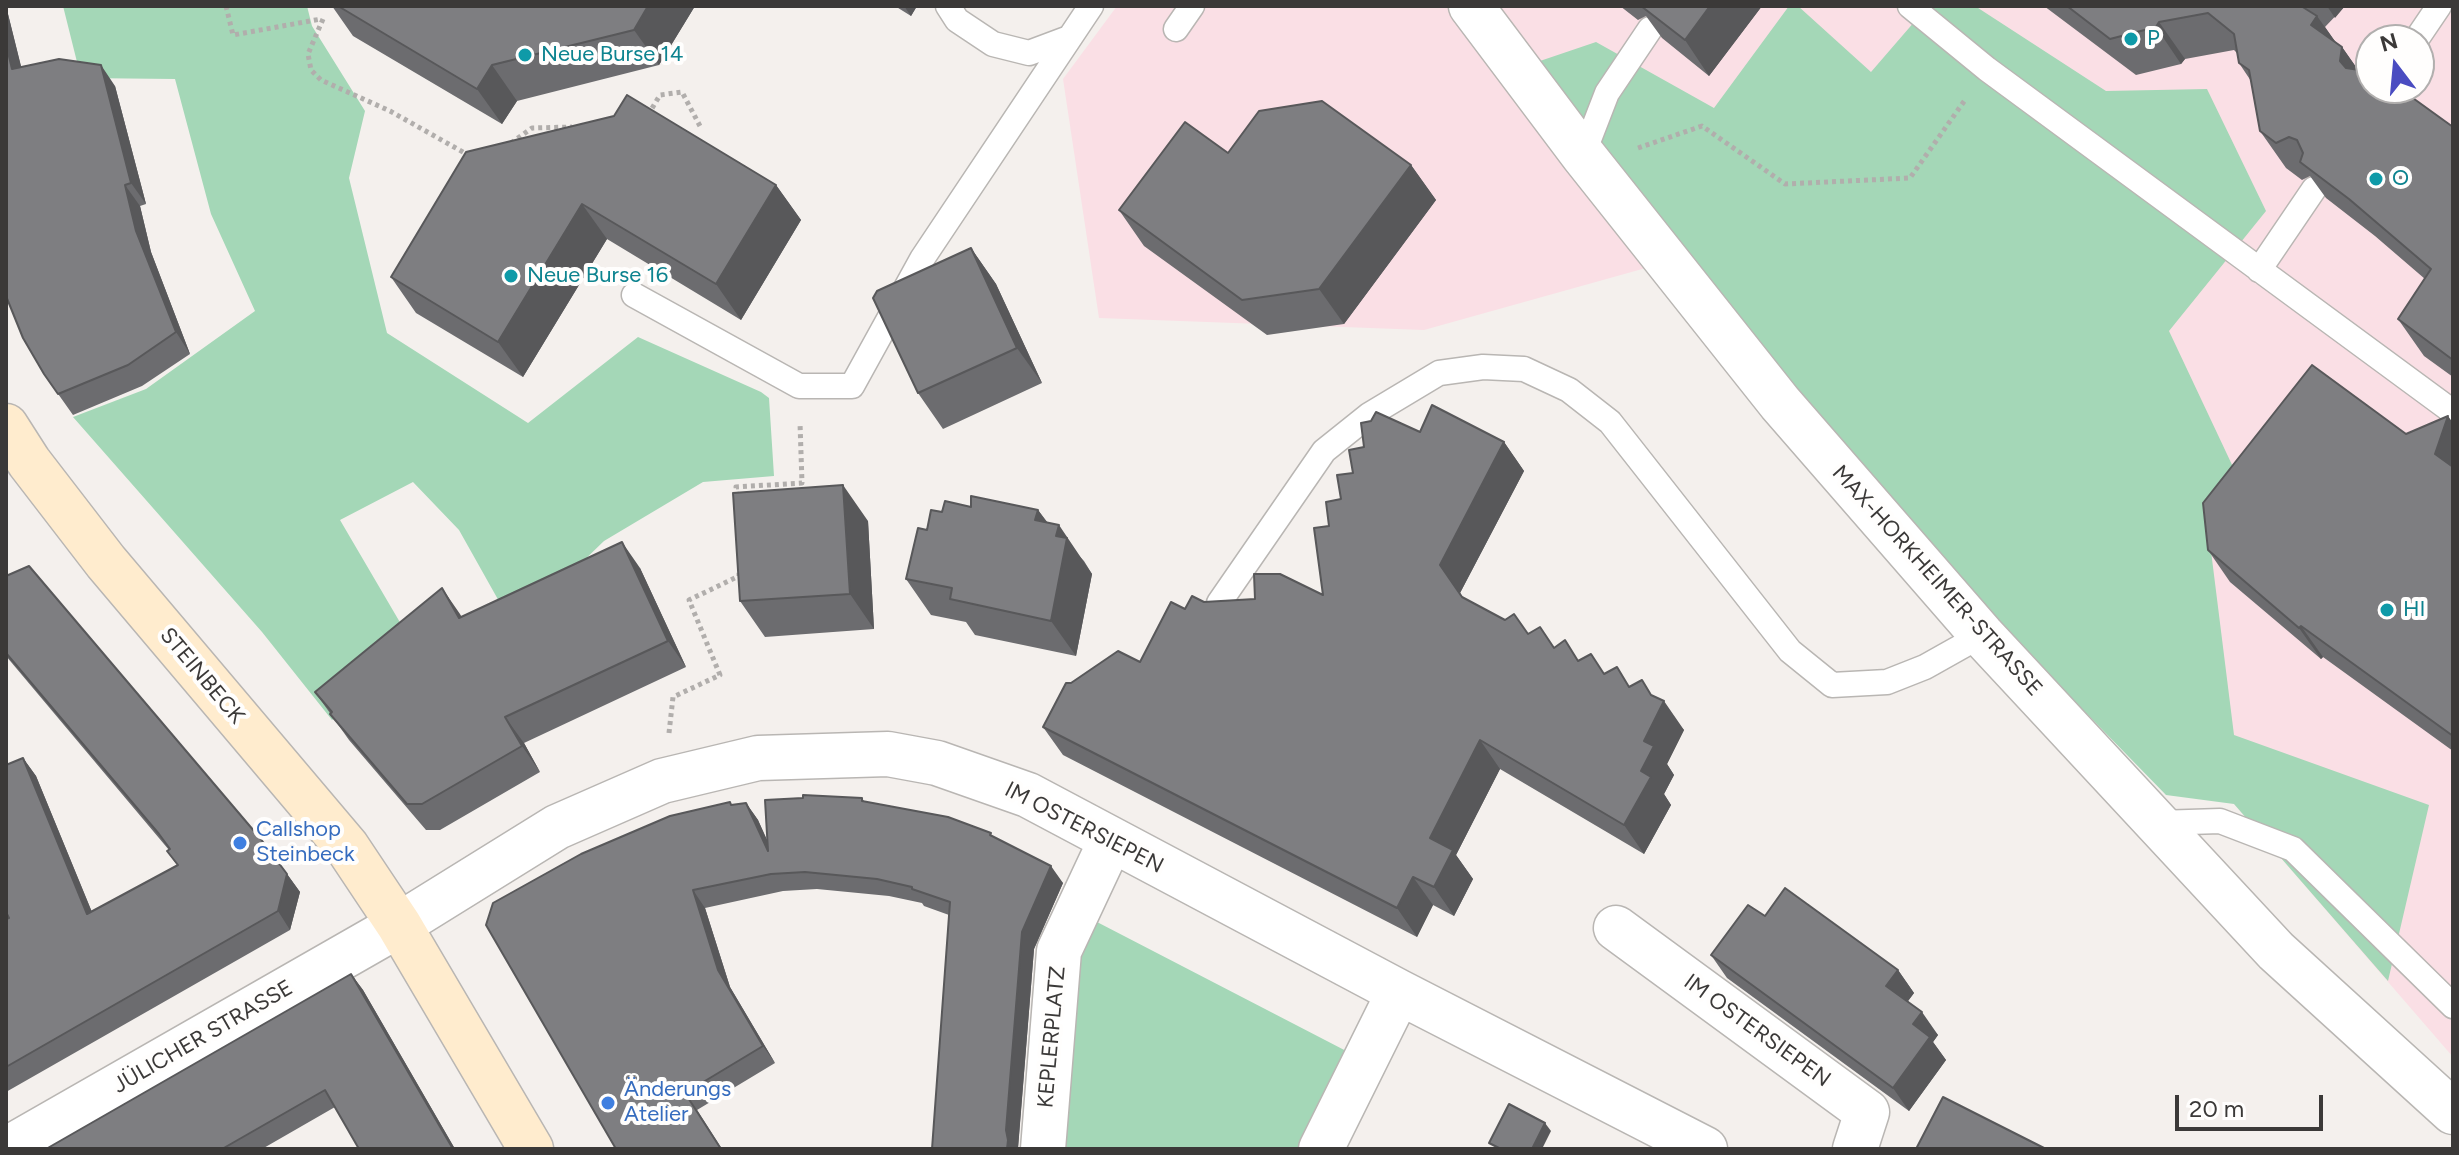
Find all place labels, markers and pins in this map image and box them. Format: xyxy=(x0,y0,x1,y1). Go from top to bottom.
place label: P xyxy=(2147,26,2160,52)
marker: P xyxy=(2122,30,2140,48)
place label: Neue Burse 14 xyxy=(541,42,683,68)
marker: Neue Burse 14 xyxy=(516,46,534,64)
place label: O xyxy=(2392,166,2409,192)
marker: O xyxy=(2367,170,2385,188)
place label: Neue Burse 16 xyxy=(527,263,668,289)
marker: Neue Burse 16 xyxy=(502,267,520,285)
place label: HI xyxy=(2403,597,2425,623)
marker: HI xyxy=(2378,601,2396,619)
place label: Callshop Steinbeck xyxy=(256,817,355,868)
marker: Callshop Steinbeck xyxy=(231,834,249,852)
place label: Änderungs Atelier xyxy=(624,1077,731,1128)
marker: Änderungs Atelier xyxy=(599,1094,617,1112)

